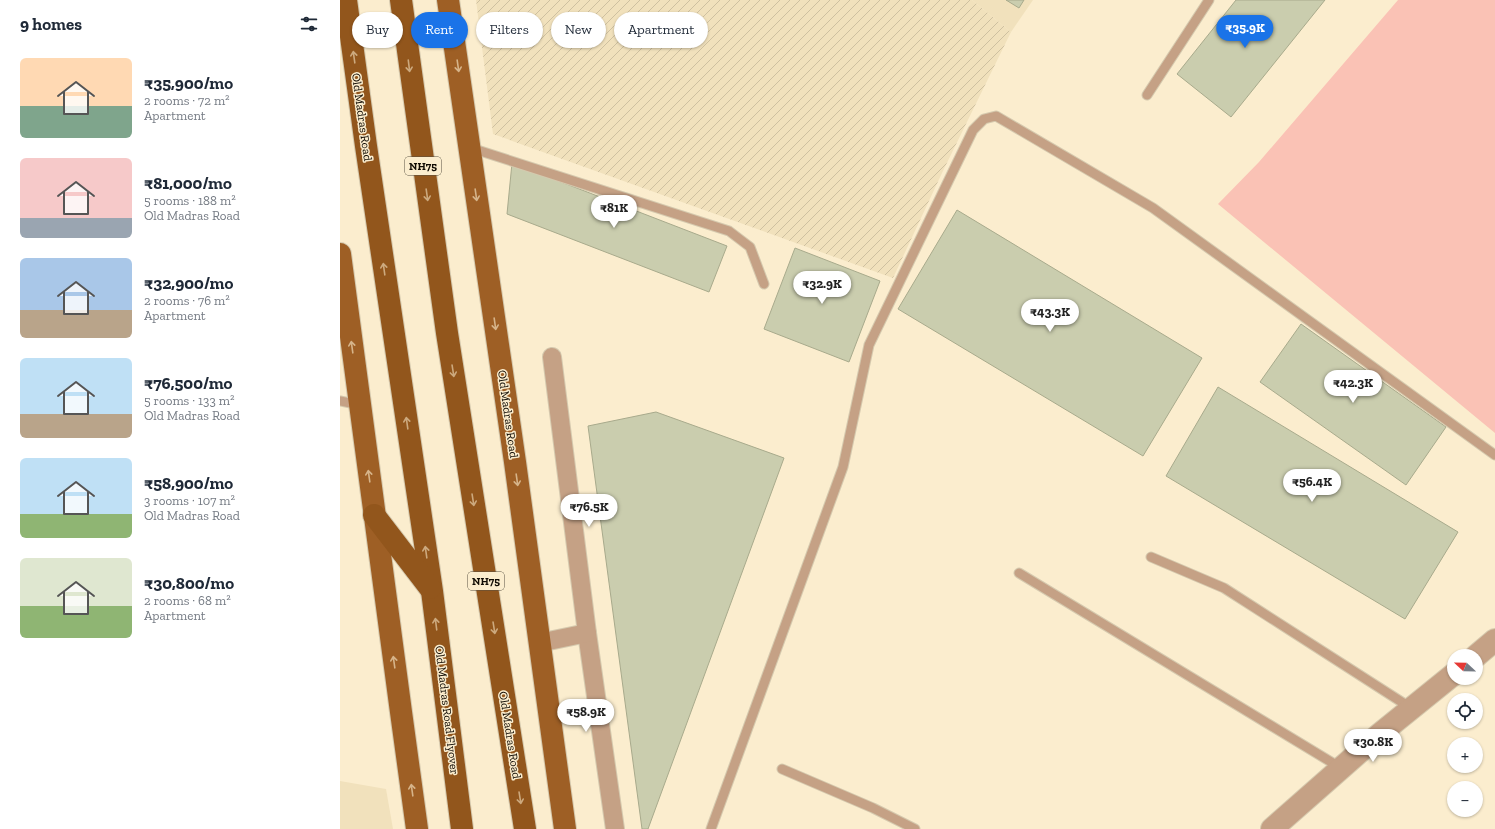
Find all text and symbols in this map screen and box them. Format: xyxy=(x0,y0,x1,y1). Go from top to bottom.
chip: Buy xyxy=(352,12,403,48)
chip: Rent xyxy=(411,12,468,48)
chip: Filters xyxy=(476,12,543,48)
chip: New xyxy=(551,12,606,48)
chip: Apartment xyxy=(614,12,708,48)
icon: filters xyxy=(298,13,320,35)
text: 9 homes xyxy=(20,14,82,34)
pin: ₹35.9K xyxy=(1212,15,1278,49)
text: ₹35.9K xyxy=(1225,20,1265,35)
one-way arrow xyxy=(350,51,358,64)
one-way arrow xyxy=(405,59,413,72)
one-way arrow xyxy=(454,59,462,72)
street label: Old Madras Road xyxy=(349,72,375,162)
text: ₹35,900/mo xyxy=(144,73,233,93)
icon: home xyxy=(52,74,100,122)
text: 2 rooms · 72 m² xyxy=(144,93,230,108)
text: Apartment xyxy=(144,108,206,123)
road number: NH75 xyxy=(405,157,441,175)
text: ₹81,000/mo xyxy=(144,173,232,193)
icon: home xyxy=(52,174,100,222)
one-way arrow xyxy=(423,188,431,201)
one-way arrow xyxy=(472,188,480,201)
text: 5 rooms · 188 m² xyxy=(144,193,236,208)
pin: ₹81K xyxy=(590,195,638,229)
text: ₹81K xyxy=(600,200,628,215)
text: Old Madras Road xyxy=(144,208,240,223)
one-way arrow xyxy=(380,262,388,275)
pin: ₹32.9K xyxy=(789,271,855,305)
text: ₹32,900/mo xyxy=(144,273,233,293)
icon: home xyxy=(52,274,100,322)
text: ₹32.9K xyxy=(802,276,842,291)
text: 2 rooms · 76 m² xyxy=(144,293,230,308)
pin: ₹43.3K xyxy=(1017,299,1083,333)
text: ₹43.3K xyxy=(1030,304,1070,319)
text: Apartment xyxy=(144,308,206,323)
one-way arrow xyxy=(491,317,499,330)
one-way arrow xyxy=(348,341,356,354)
one-way arrow xyxy=(449,364,457,377)
street label: Old Madras Road xyxy=(495,369,521,459)
pin: ₹42.3K xyxy=(1320,370,1386,404)
text: ₹76,500/mo xyxy=(144,373,232,393)
icon: home xyxy=(52,374,100,422)
text: ₹42.3K xyxy=(1333,375,1373,390)
text: 5 rooms · 133 m² xyxy=(144,393,234,408)
text: Old Madras Road xyxy=(144,408,240,423)
one-way arrow xyxy=(403,417,411,430)
pin: ₹56.4K xyxy=(1279,469,1345,503)
one-way arrow xyxy=(365,470,373,483)
text: ₹58,900/mo xyxy=(144,473,233,493)
one-way arrow xyxy=(513,473,521,486)
icon: home xyxy=(52,474,100,522)
text: ₹56.4K xyxy=(1292,474,1332,489)
text: 3 rooms · 107 m² xyxy=(144,493,235,508)
one-way arrow xyxy=(469,493,477,506)
pin: ₹76.5K xyxy=(556,494,622,528)
text: ₹76.5K xyxy=(570,499,608,514)
text: Old Madras Road xyxy=(144,508,240,523)
one-way arrow xyxy=(422,546,430,559)
road number: NH75 xyxy=(468,572,504,590)
text: ₹30,800/mo xyxy=(144,573,234,593)
icon: home xyxy=(52,574,100,622)
text: 2 rooms · 68 m² xyxy=(144,593,231,608)
text: Apartment xyxy=(144,608,206,623)
one-way arrow xyxy=(432,618,440,631)
one-way arrow xyxy=(490,621,498,634)
street label: Old Madras Road Flyover xyxy=(432,645,462,775)
north arrow xyxy=(1447,649,1483,685)
map controls xyxy=(1447,649,1483,817)
one-way arrow xyxy=(390,656,398,669)
street label: Old Madras Road xyxy=(496,690,524,780)
button: locate xyxy=(1447,693,1483,729)
pin: ₹58.9K xyxy=(553,699,619,733)
text: ₹58.9K xyxy=(566,704,606,719)
pin: ₹30.8K xyxy=(1340,729,1406,763)
text: ₹30.8K xyxy=(1353,734,1393,749)
button: + xyxy=(1447,737,1483,773)
button: − xyxy=(1447,781,1483,817)
one-way arrow xyxy=(408,784,416,797)
one-way arrow xyxy=(517,791,525,804)

